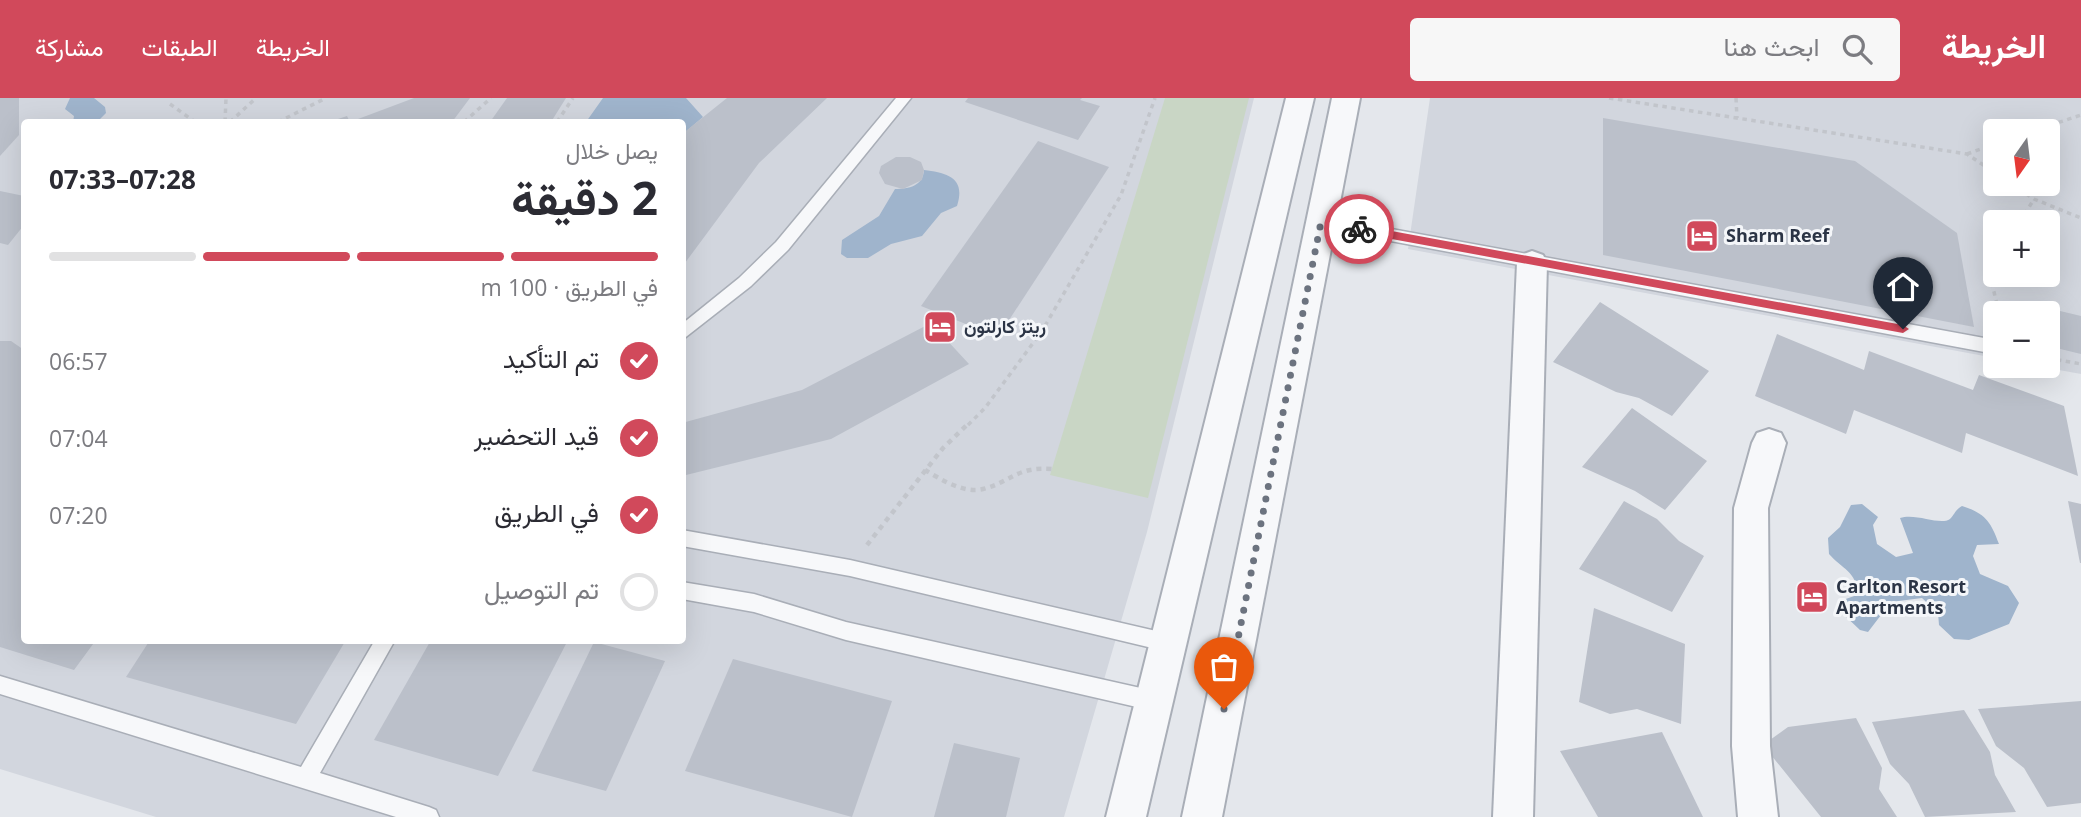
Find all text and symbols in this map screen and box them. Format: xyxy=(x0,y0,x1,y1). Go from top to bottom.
search box xyxy=(1410,18,1900,81)
text: الخريطة xyxy=(1942,23,2046,68)
text: ابحث هنا xyxy=(1724,28,1820,64)
text: مشاركة xyxy=(35,30,103,63)
text: الطبقات xyxy=(141,30,218,63)
text: الخريطة xyxy=(256,30,330,63)
icon: search xyxy=(1838,30,1876,68)
north arrow xyxy=(1983,119,2060,196)
map controls xyxy=(1983,119,2060,378)
text: يصل خلال xyxy=(566,134,658,166)
text: 07:28–07:33 xyxy=(49,161,196,197)
text: 2 دقيقة xyxy=(511,166,658,228)
courier xyxy=(1324,194,1394,264)
icon: bike xyxy=(1340,210,1378,248)
button: + xyxy=(1983,210,2060,287)
hotel icon: Sharm Reef xyxy=(1683,217,1721,255)
place label: Sharm Reef xyxy=(1726,223,1830,247)
pin xyxy=(1873,257,1933,329)
icon: home xyxy=(1884,268,1922,306)
text: في الطريق · 100 m xyxy=(481,271,658,303)
button: − xyxy=(1983,301,2060,378)
hotel icon: ريتز كارلتون xyxy=(921,308,959,346)
place label: ريتز كارلتون xyxy=(964,314,1046,338)
text: تم التأكيد xyxy=(503,340,599,376)
icon: check xyxy=(620,342,658,380)
text: 06:57 xyxy=(49,345,108,377)
text: قيد التحضير xyxy=(474,417,599,453)
icon: check xyxy=(620,419,658,457)
text: 07:04 xyxy=(49,422,108,454)
text: في الطريق xyxy=(494,494,599,530)
icon: check xyxy=(620,496,658,534)
text: 07:20 xyxy=(49,499,108,531)
text: تم التوصيل xyxy=(484,571,599,607)
place label: Carlton Resort Apartments xyxy=(1836,574,1966,619)
hotel icon: Carlton Resort Apartments xyxy=(1793,578,1831,616)
pin xyxy=(1194,637,1254,709)
icon: bag xyxy=(1205,648,1243,686)

